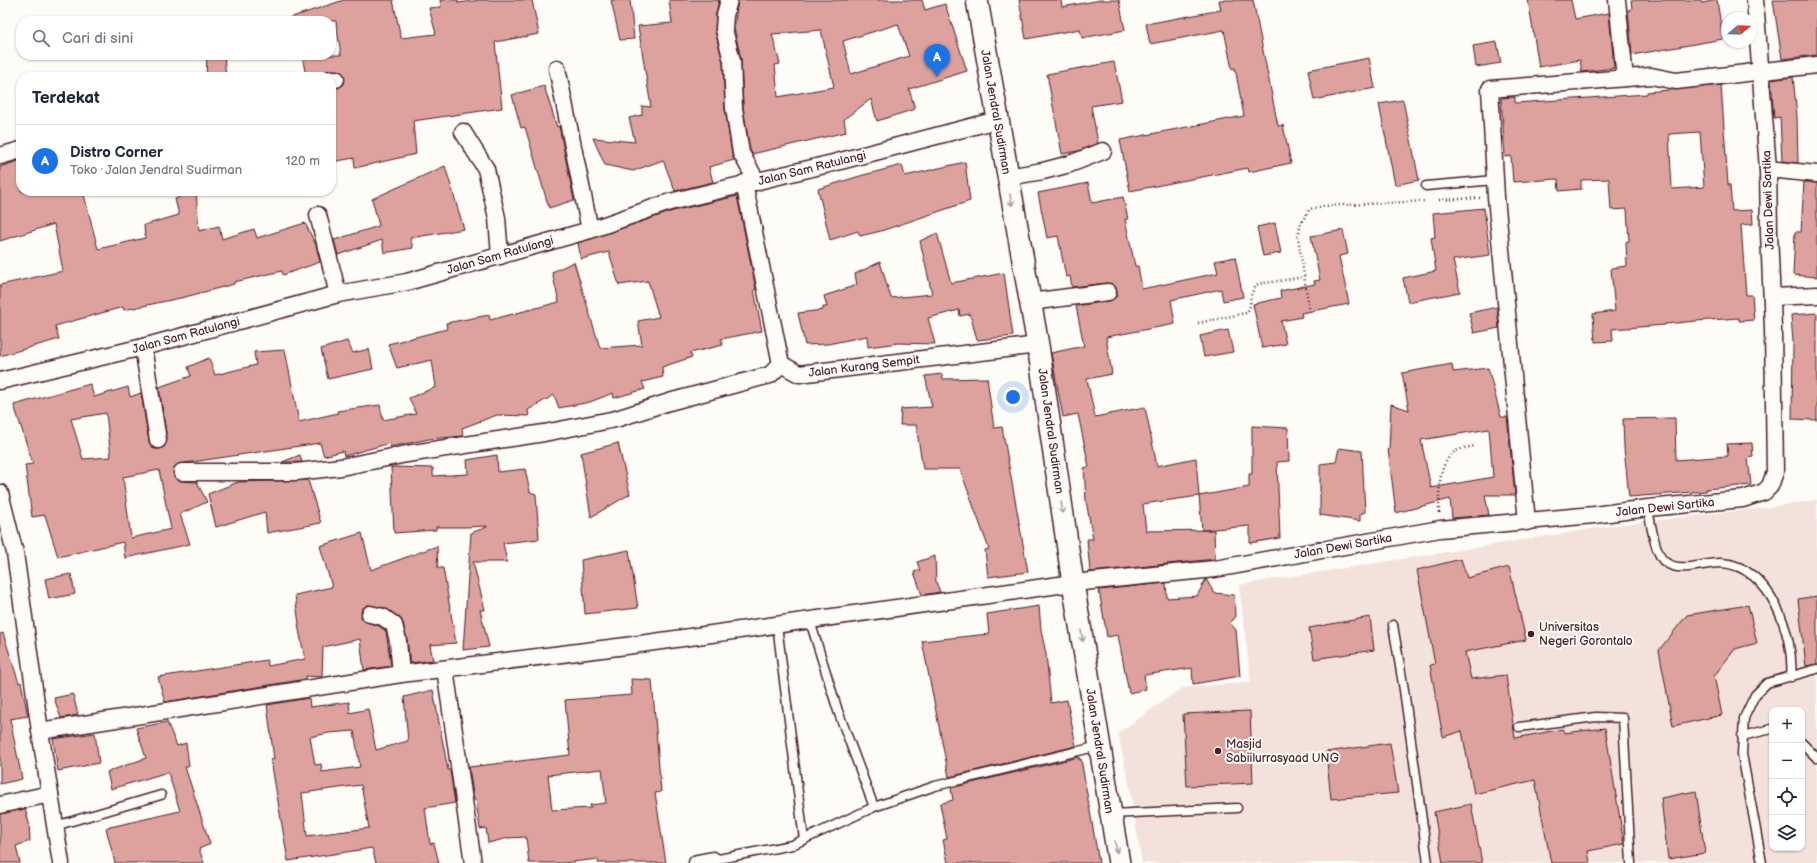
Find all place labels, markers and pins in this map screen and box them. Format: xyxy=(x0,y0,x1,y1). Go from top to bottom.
pin: A xyxy=(924,44,950,77)
place label: Universitas Negeri Gorontalo xyxy=(1539,620,1633,649)
marker: Universitas Negeri Gorontalo xyxy=(1526,629,1536,639)
place label: Masjid Sabiilurrasyaad UNG xyxy=(1226,737,1339,766)
marker: Masjid Sabiilurrasyaad UNG xyxy=(1213,746,1223,756)

